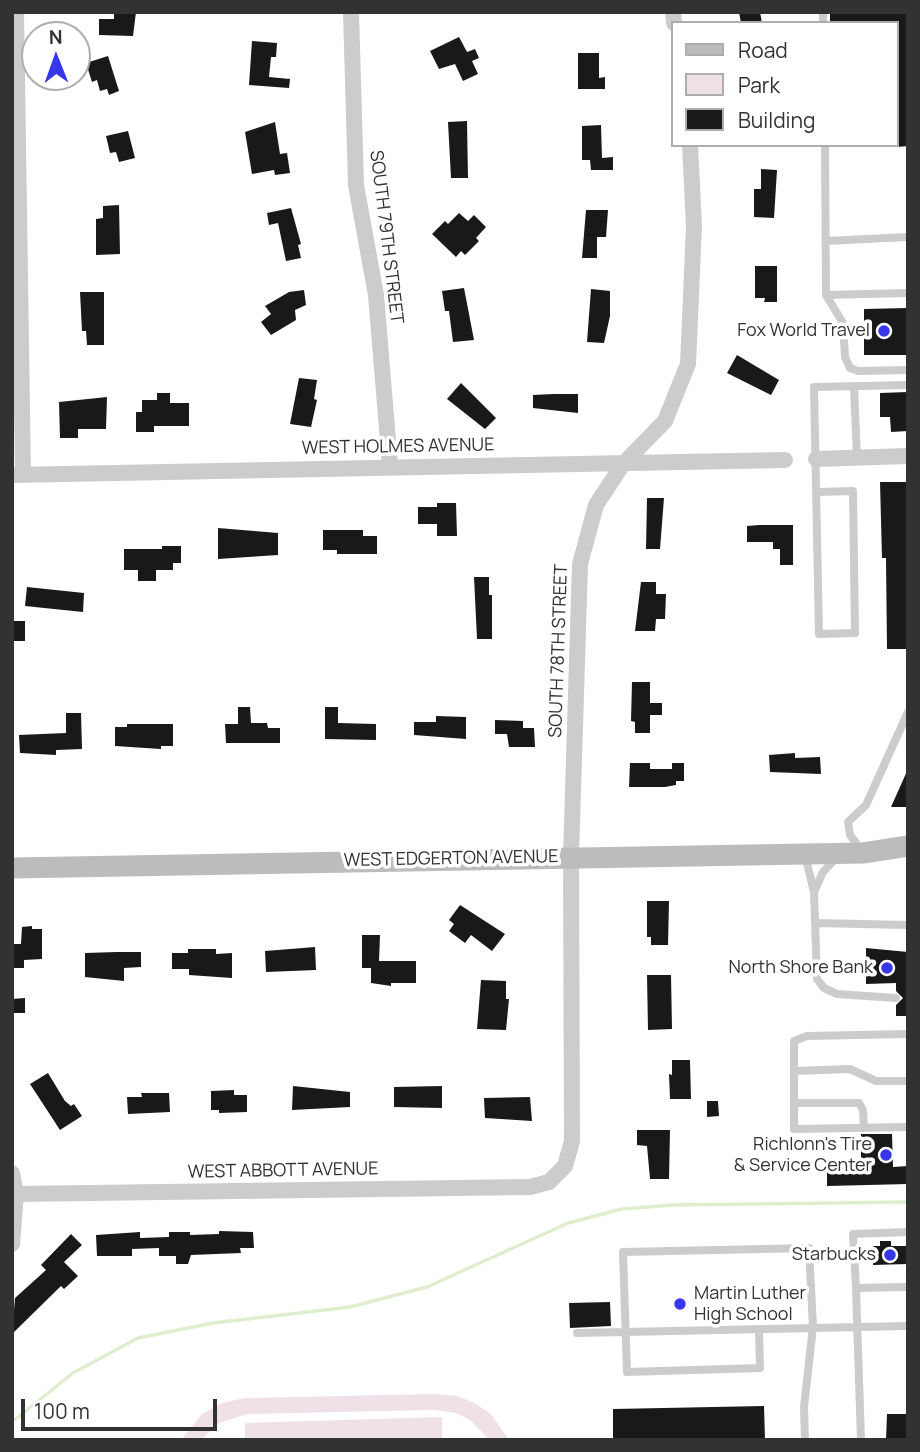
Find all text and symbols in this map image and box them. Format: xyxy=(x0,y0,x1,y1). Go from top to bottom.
north arrow xyxy=(21,21,91,91)
legend xyxy=(671,21,899,147)
text: N xyxy=(49,24,63,50)
text: Road xyxy=(738,36,788,64)
text: Park xyxy=(738,71,780,99)
text: Building xyxy=(738,106,815,134)
street label: SOUTH 79TH STREET xyxy=(365,149,407,325)
place label: Fox World Travel xyxy=(737,320,870,342)
marker: Fox World Travel xyxy=(876,323,892,339)
street label: WEST HOLMES AVENUE xyxy=(301,435,495,459)
street label: SOUTH 78TH STREET xyxy=(545,564,573,738)
street label: WEST EDGERTON AVENUE xyxy=(343,846,559,872)
place label: North Shore Bank xyxy=(729,957,873,979)
marker: North Shore Bank xyxy=(879,960,895,976)
place label: Richlonn's Tire & Service Center xyxy=(734,1134,872,1176)
marker: Richlonn's Tire & Service Center xyxy=(878,1147,894,1163)
street label: WEST ABBOTT AVENUE xyxy=(187,1159,379,1183)
place label: Starbucks xyxy=(792,1244,876,1266)
marker: Starbucks xyxy=(882,1247,898,1263)
place label: Martin Luther High School xyxy=(694,1283,806,1326)
marker: Martin Luther High School xyxy=(672,1296,688,1312)
scale bar xyxy=(24,1386,220,1430)
text: 100 m xyxy=(34,1397,90,1425)

